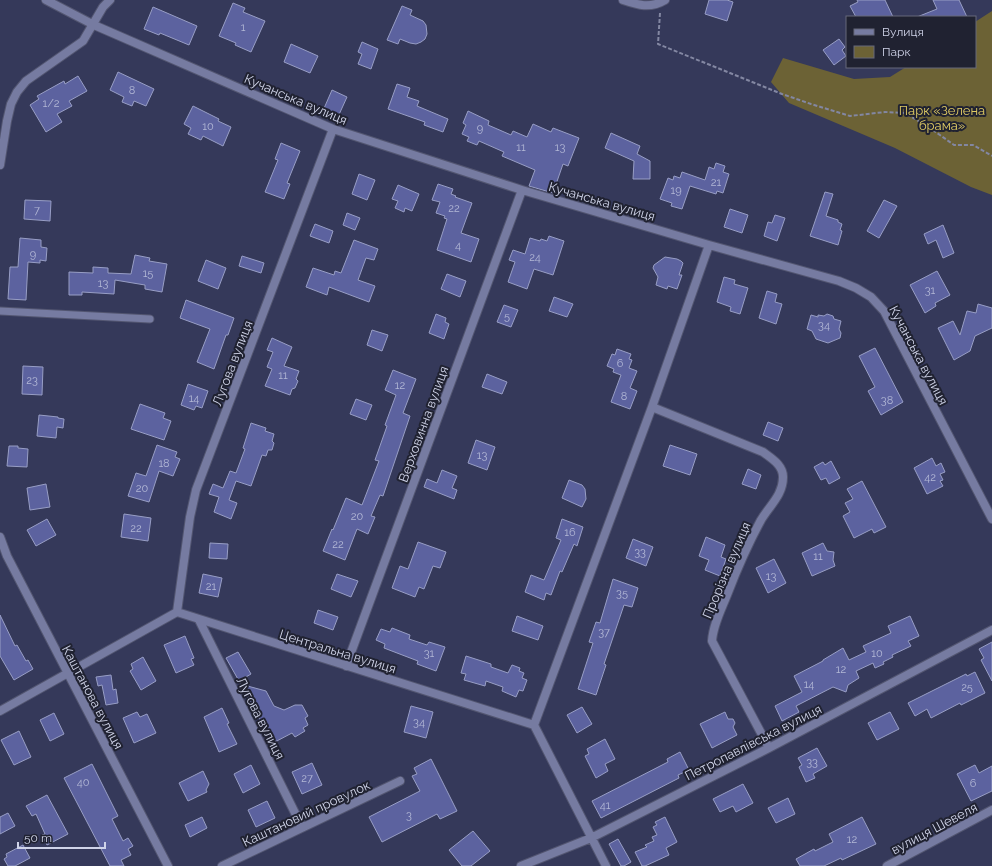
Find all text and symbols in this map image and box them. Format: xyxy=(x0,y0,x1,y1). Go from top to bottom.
legend xyxy=(846,16,976,68)
house number: 1 xyxy=(241,21,246,34)
text: Вулиця xyxy=(882,25,924,39)
text: Парк xyxy=(882,45,911,59)
street label: Кучанська вулиця xyxy=(242,71,349,128)
house number: 8 xyxy=(129,84,135,97)
house number: 1/2 xyxy=(43,97,60,110)
park label: Парк «Зелена брама» xyxy=(899,103,985,133)
house number: 10 xyxy=(202,120,214,133)
house number: 9 xyxy=(477,122,483,135)
house number: 11 xyxy=(516,141,526,154)
house number: 13 xyxy=(555,141,565,154)
house number: 21 xyxy=(711,176,722,189)
street label: Кучанська вулиця xyxy=(547,179,657,224)
house number: 19 xyxy=(670,184,682,197)
house number: 22 xyxy=(448,202,460,215)
house number: 7 xyxy=(34,204,40,217)
house number: 4 xyxy=(455,239,461,252)
house number: 9 xyxy=(30,248,36,261)
house number: 24 xyxy=(529,251,541,264)
house number: 15 xyxy=(143,267,153,280)
house number: 13 xyxy=(98,277,108,290)
house number: 31 xyxy=(925,284,936,297)
street label: Кучанська вулиця xyxy=(886,303,951,407)
house number: 5 xyxy=(504,310,510,323)
street label: Лугова вулиця xyxy=(209,318,256,408)
house number: 34 xyxy=(818,319,830,332)
house number: 6 xyxy=(617,357,624,370)
street label: Верховинна вулиця xyxy=(396,364,451,484)
house number: 11 xyxy=(278,369,288,382)
house number: 23 xyxy=(26,374,38,387)
house number: 12 xyxy=(395,379,405,392)
house number: 8 xyxy=(621,390,627,403)
house number: 14 xyxy=(189,392,199,405)
house number: 38 xyxy=(881,394,893,407)
house number: 13 xyxy=(477,449,487,462)
house number: 18 xyxy=(158,457,170,470)
house number: 42 xyxy=(924,471,936,484)
house number: 20 xyxy=(136,482,148,495)
house number: 20 xyxy=(351,510,363,523)
street label: Прорізна вулиця xyxy=(699,520,754,621)
house number: 22 xyxy=(130,522,142,535)
house number: 16 xyxy=(564,526,576,539)
house number: 22 xyxy=(332,538,344,551)
house number: 33 xyxy=(634,546,646,559)
house number: 11 xyxy=(813,550,823,563)
house number: 13 xyxy=(766,570,776,583)
house number: 21 xyxy=(206,580,217,593)
house number: 35 xyxy=(616,587,628,600)
house number: 37 xyxy=(598,626,610,639)
street label: Центральна вулиця xyxy=(278,627,398,676)
street label: Каштанова вулиця xyxy=(59,643,126,752)
house number: 31 xyxy=(424,647,435,660)
house number: 10 xyxy=(871,647,883,660)
house number: 12 xyxy=(836,663,846,676)
street label: Лугова вулиця xyxy=(233,675,288,762)
house number: 14 xyxy=(804,678,814,691)
house number: 25 xyxy=(961,681,973,694)
street label: Петропавлівська вулиця xyxy=(682,701,824,784)
house number: 34 xyxy=(413,716,425,729)
house number: 33 xyxy=(806,756,818,769)
house number: 27 xyxy=(301,772,313,785)
house number: 40 xyxy=(77,776,90,789)
street label: Каштановий провулок xyxy=(240,777,373,850)
house number: 6 xyxy=(970,777,977,790)
house number: 41 xyxy=(600,799,611,812)
street label: вулиця Шевеля xyxy=(889,799,980,857)
house number: 3 xyxy=(406,809,412,822)
scale bar xyxy=(18,824,105,850)
text: 50 m xyxy=(24,831,52,845)
house number: 12 xyxy=(847,833,857,846)

